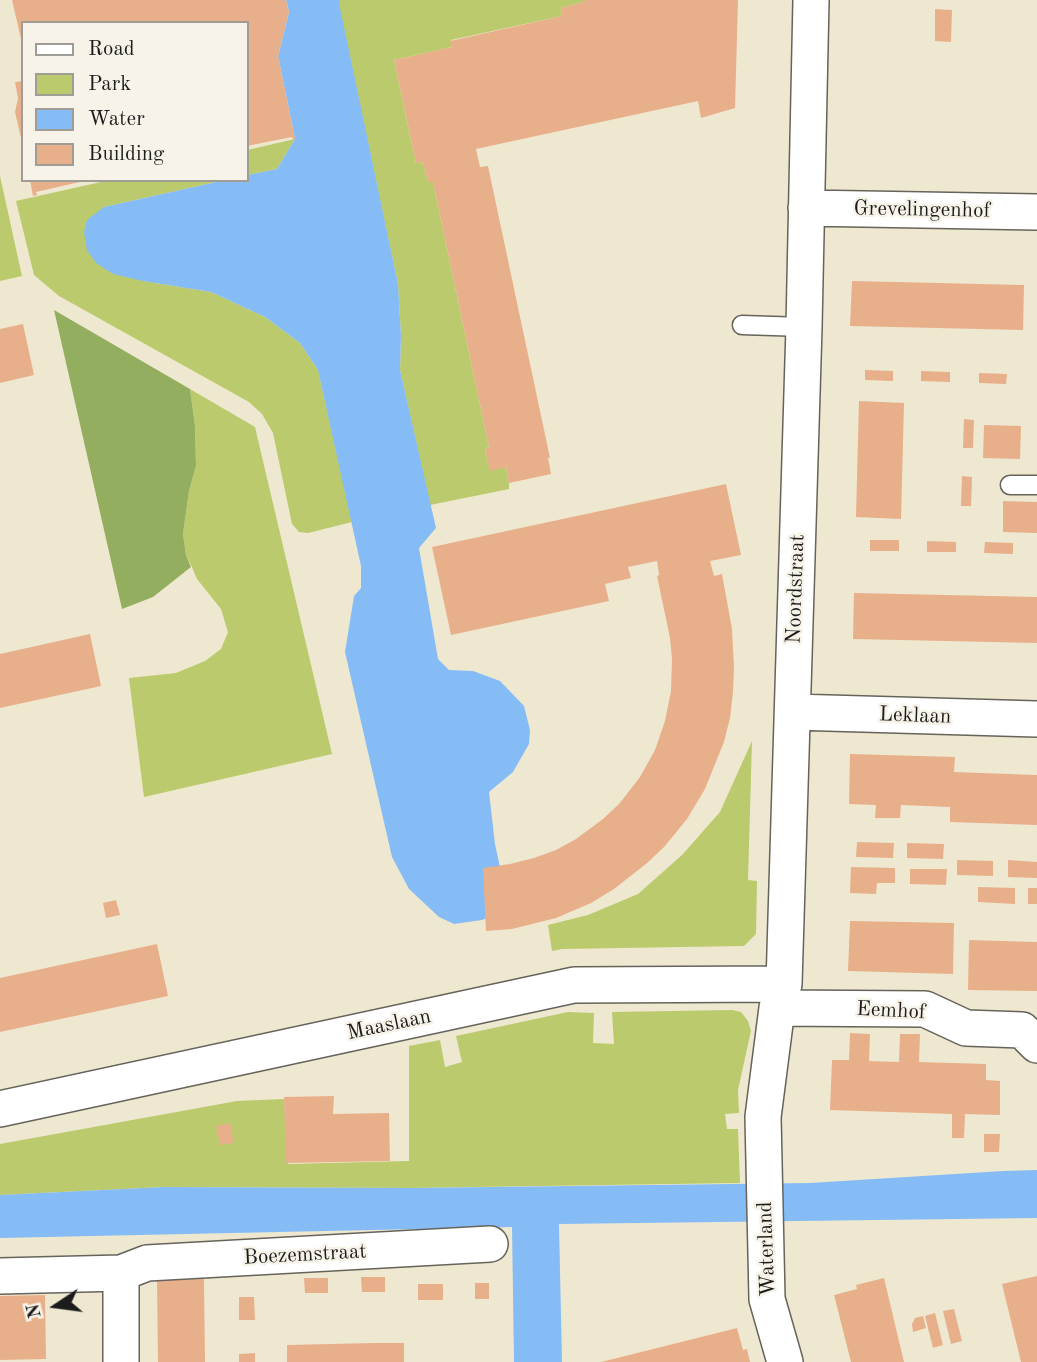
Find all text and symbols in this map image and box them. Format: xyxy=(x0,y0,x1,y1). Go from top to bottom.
legend xyxy=(21,21,248,182)
text: Road xyxy=(88,39,135,60)
text: Park xyxy=(88,74,131,95)
text: Water xyxy=(88,109,145,130)
text: Building xyxy=(88,144,164,165)
street label: Grevelingenhof xyxy=(853,196,991,224)
street label: Noordstraat xyxy=(781,534,811,644)
street label: Leklaan xyxy=(878,702,952,730)
street label: Eemhof xyxy=(856,997,926,1025)
street label: Maaslaan xyxy=(345,1004,433,1046)
street label: Waterland xyxy=(753,1201,781,1297)
street label: Boezemstraat xyxy=(243,1239,367,1271)
north arrow xyxy=(21,1271,91,1341)
text: N xyxy=(24,1302,46,1320)

